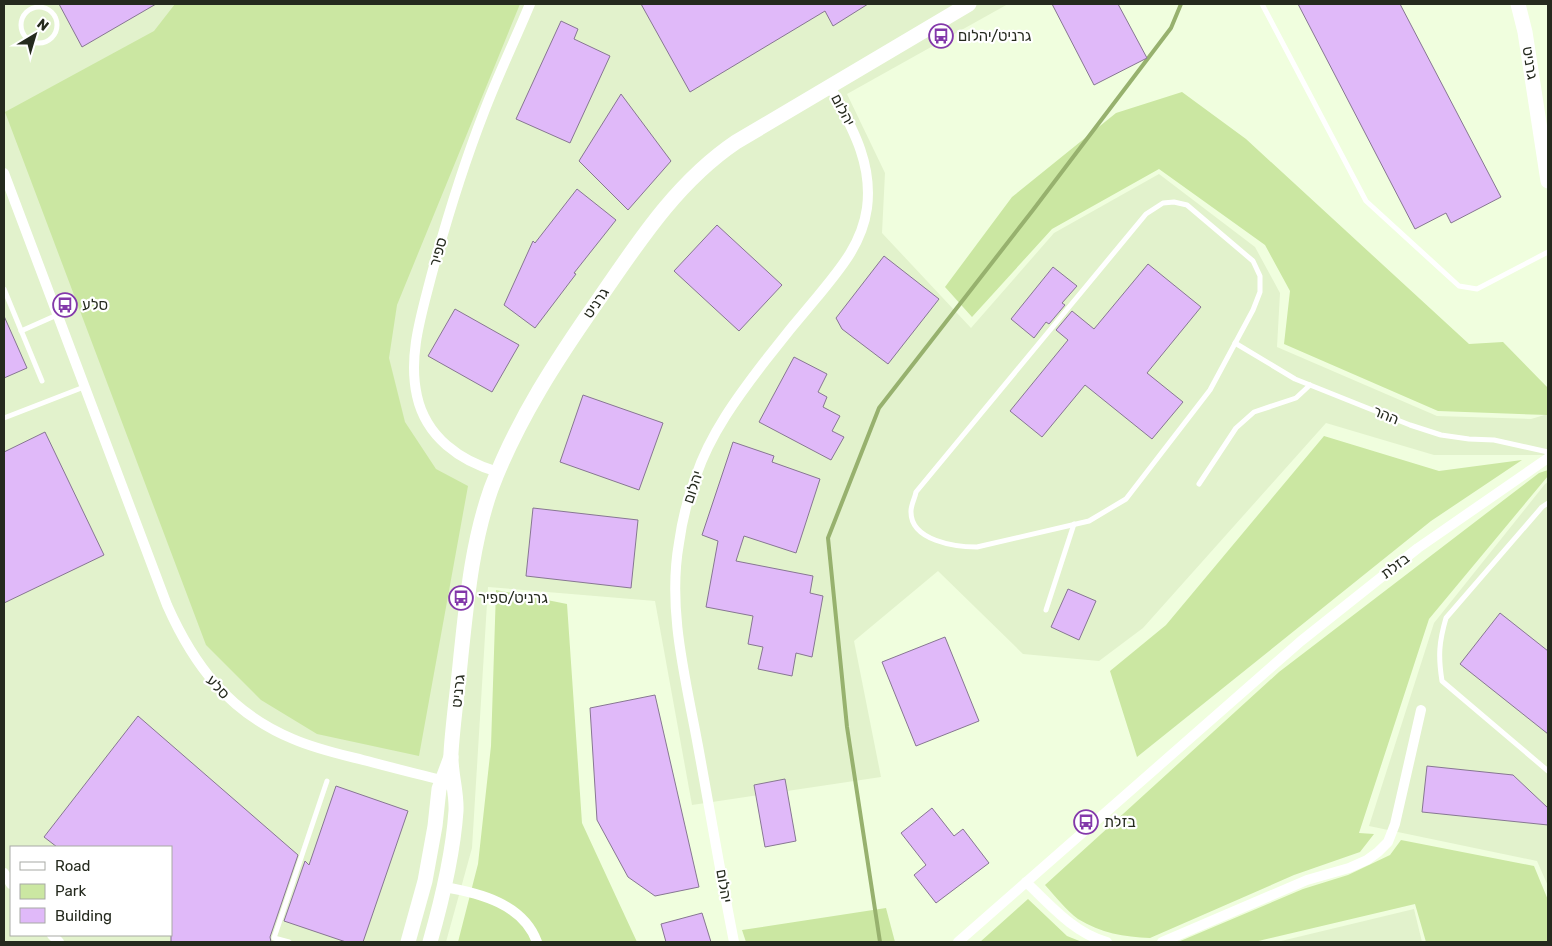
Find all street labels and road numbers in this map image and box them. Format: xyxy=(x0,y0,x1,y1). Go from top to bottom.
street label: גרניט xyxy=(1518,45,1542,81)
street label: יהלום xyxy=(827,91,859,129)
street label: ספיר xyxy=(425,235,451,269)
street label: גרניט xyxy=(579,284,613,322)
street label: ההר xyxy=(1370,402,1402,428)
street label: יהלום xyxy=(679,468,707,506)
street label: בזלת xyxy=(1377,549,1413,583)
street label: סלע xyxy=(203,671,233,703)
street label: גרניט xyxy=(447,673,469,709)
street label: יהלום xyxy=(712,868,736,904)

